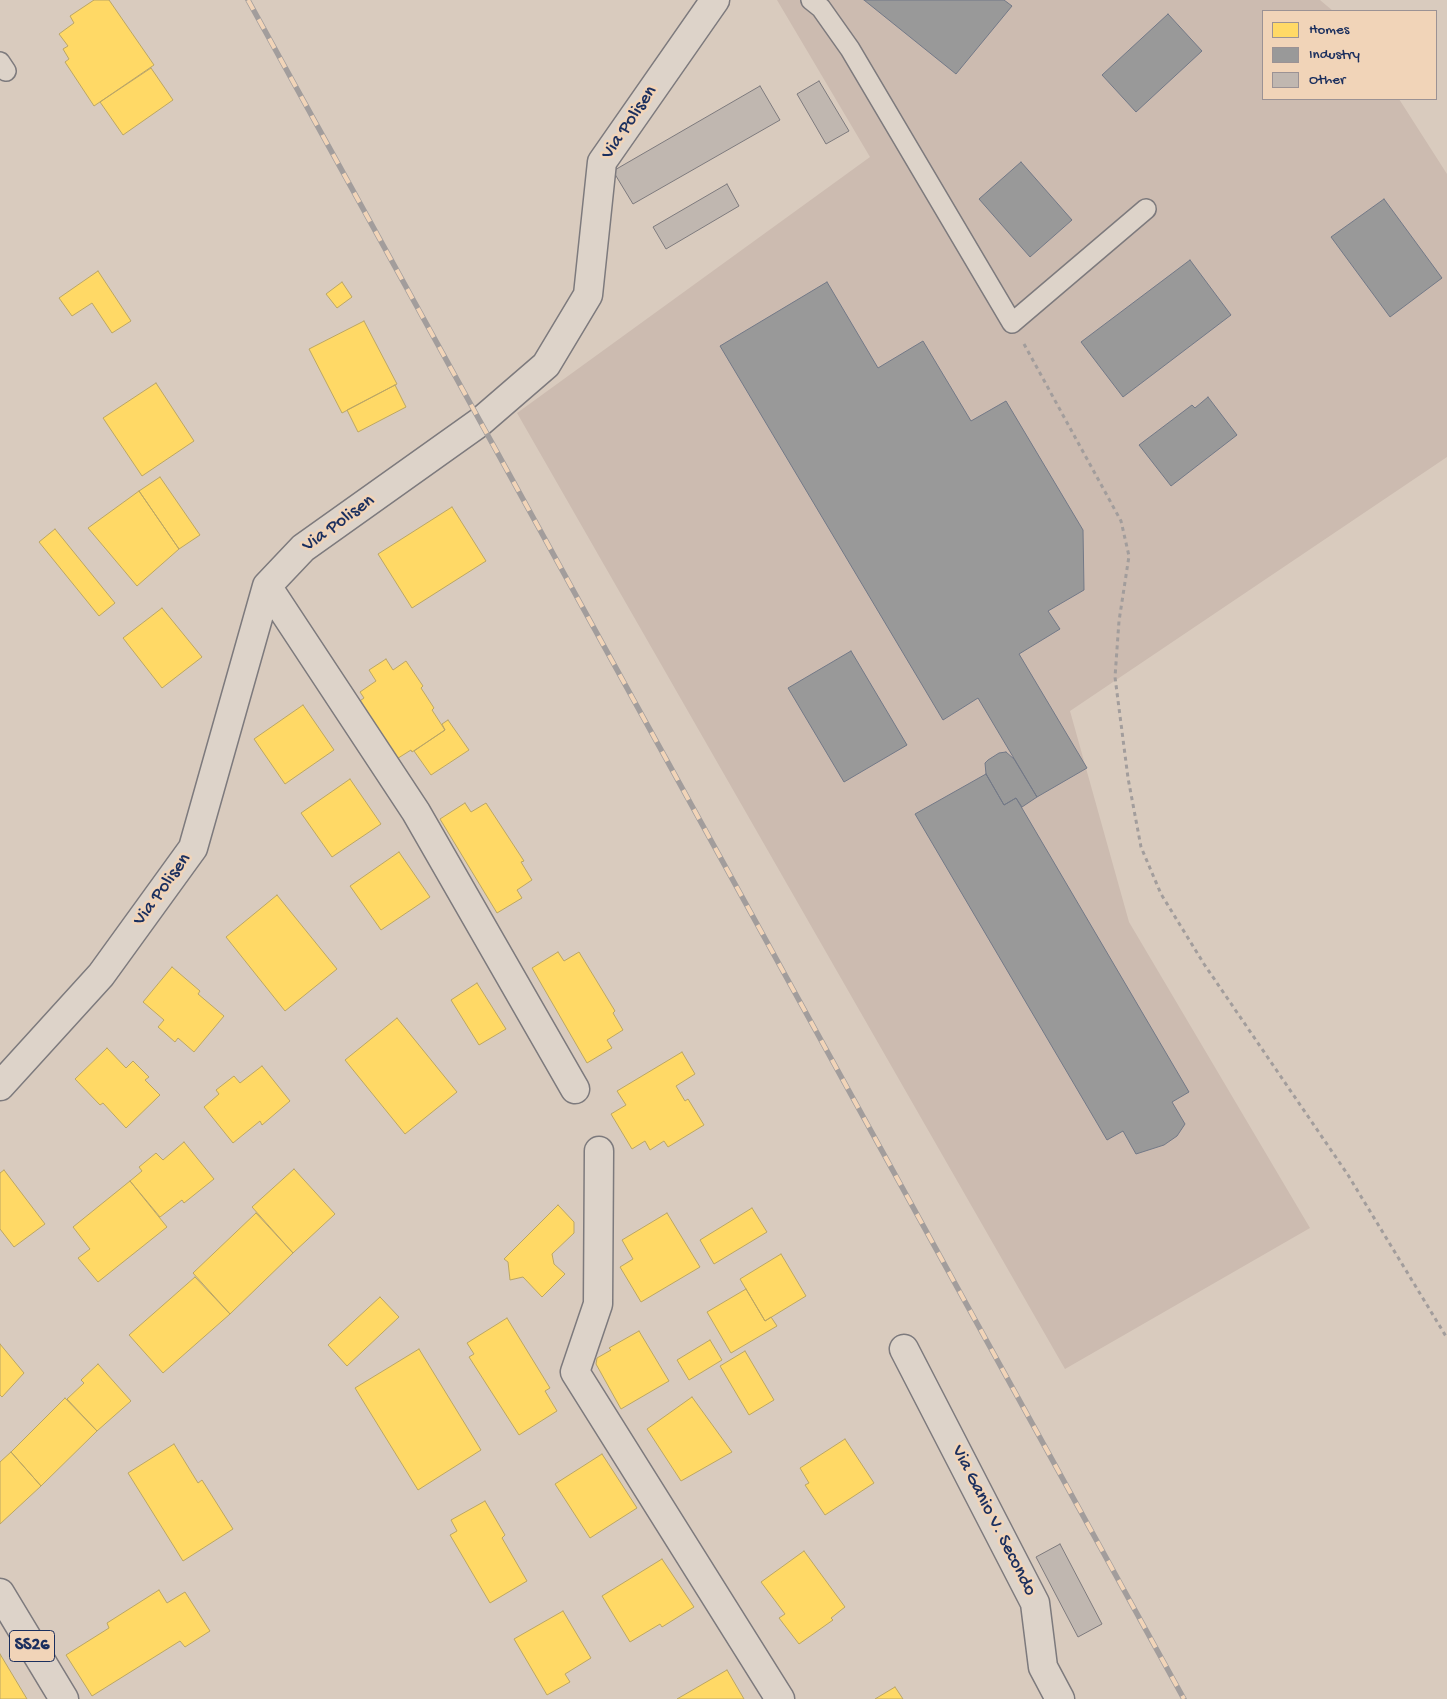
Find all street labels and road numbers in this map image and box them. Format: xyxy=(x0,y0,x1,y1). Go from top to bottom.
street label: Via Polisen xyxy=(597,82,663,164)
street label: Via Polisen xyxy=(298,490,380,558)
street label: Via Polisen xyxy=(129,849,197,931)
street label: Via Ganio V. Secondo xyxy=(945,1442,1041,1600)
road number: SS26 xyxy=(10,1630,54,1662)

